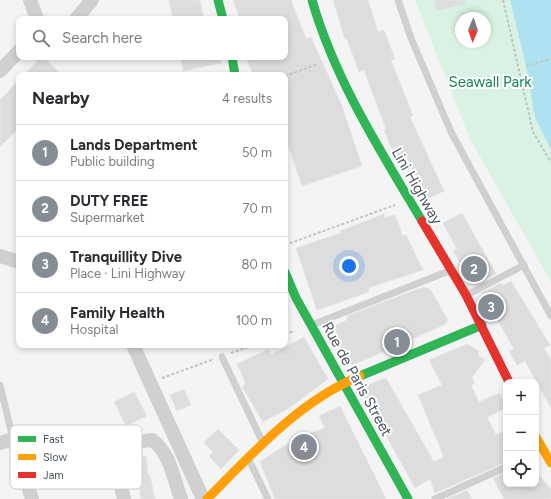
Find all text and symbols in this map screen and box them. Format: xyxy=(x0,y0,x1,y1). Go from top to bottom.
north arrow xyxy=(455,12,491,48)
search box xyxy=(16,16,288,60)
icon: search xyxy=(30,27,52,49)
text: Search here xyxy=(62,29,142,47)
park label: Seawall Park xyxy=(448,73,532,91)
text: Nearby xyxy=(32,88,90,108)
text: 4 results xyxy=(222,91,272,106)
text: Lands Department xyxy=(70,136,198,154)
street label: Lini Highway xyxy=(388,144,446,228)
text: 1 xyxy=(42,145,48,160)
text: 50 m xyxy=(242,145,272,160)
text: Public building xyxy=(70,154,155,169)
text: DUTY FREE xyxy=(70,192,148,210)
text: 2 xyxy=(41,201,49,216)
text: 70 m xyxy=(242,201,272,216)
text: Supermarket xyxy=(70,210,145,225)
text: Tranquillity Dive xyxy=(70,248,182,266)
pin: 2 xyxy=(461,254,487,284)
your location xyxy=(339,256,359,276)
text: 3 xyxy=(41,257,49,272)
text: 80 m xyxy=(241,257,272,272)
text: Place · Lini Highway xyxy=(70,266,185,281)
pin: 3 xyxy=(478,292,504,322)
text: Family Health xyxy=(70,304,165,322)
text: 4 xyxy=(41,313,49,328)
text: 100 m xyxy=(236,313,272,328)
street label: Rue de Paris Street xyxy=(318,319,396,440)
text: Hospital xyxy=(70,322,118,337)
pin: 1 xyxy=(384,327,410,357)
map controls xyxy=(503,379,539,487)
button: + xyxy=(503,379,539,415)
button: − xyxy=(503,415,539,451)
legend xyxy=(10,425,142,489)
pin: 4 xyxy=(291,432,317,462)
text: Fast xyxy=(43,433,64,446)
text: Slow xyxy=(43,451,67,464)
button: locate xyxy=(503,451,539,487)
text: Jam xyxy=(43,469,64,482)

